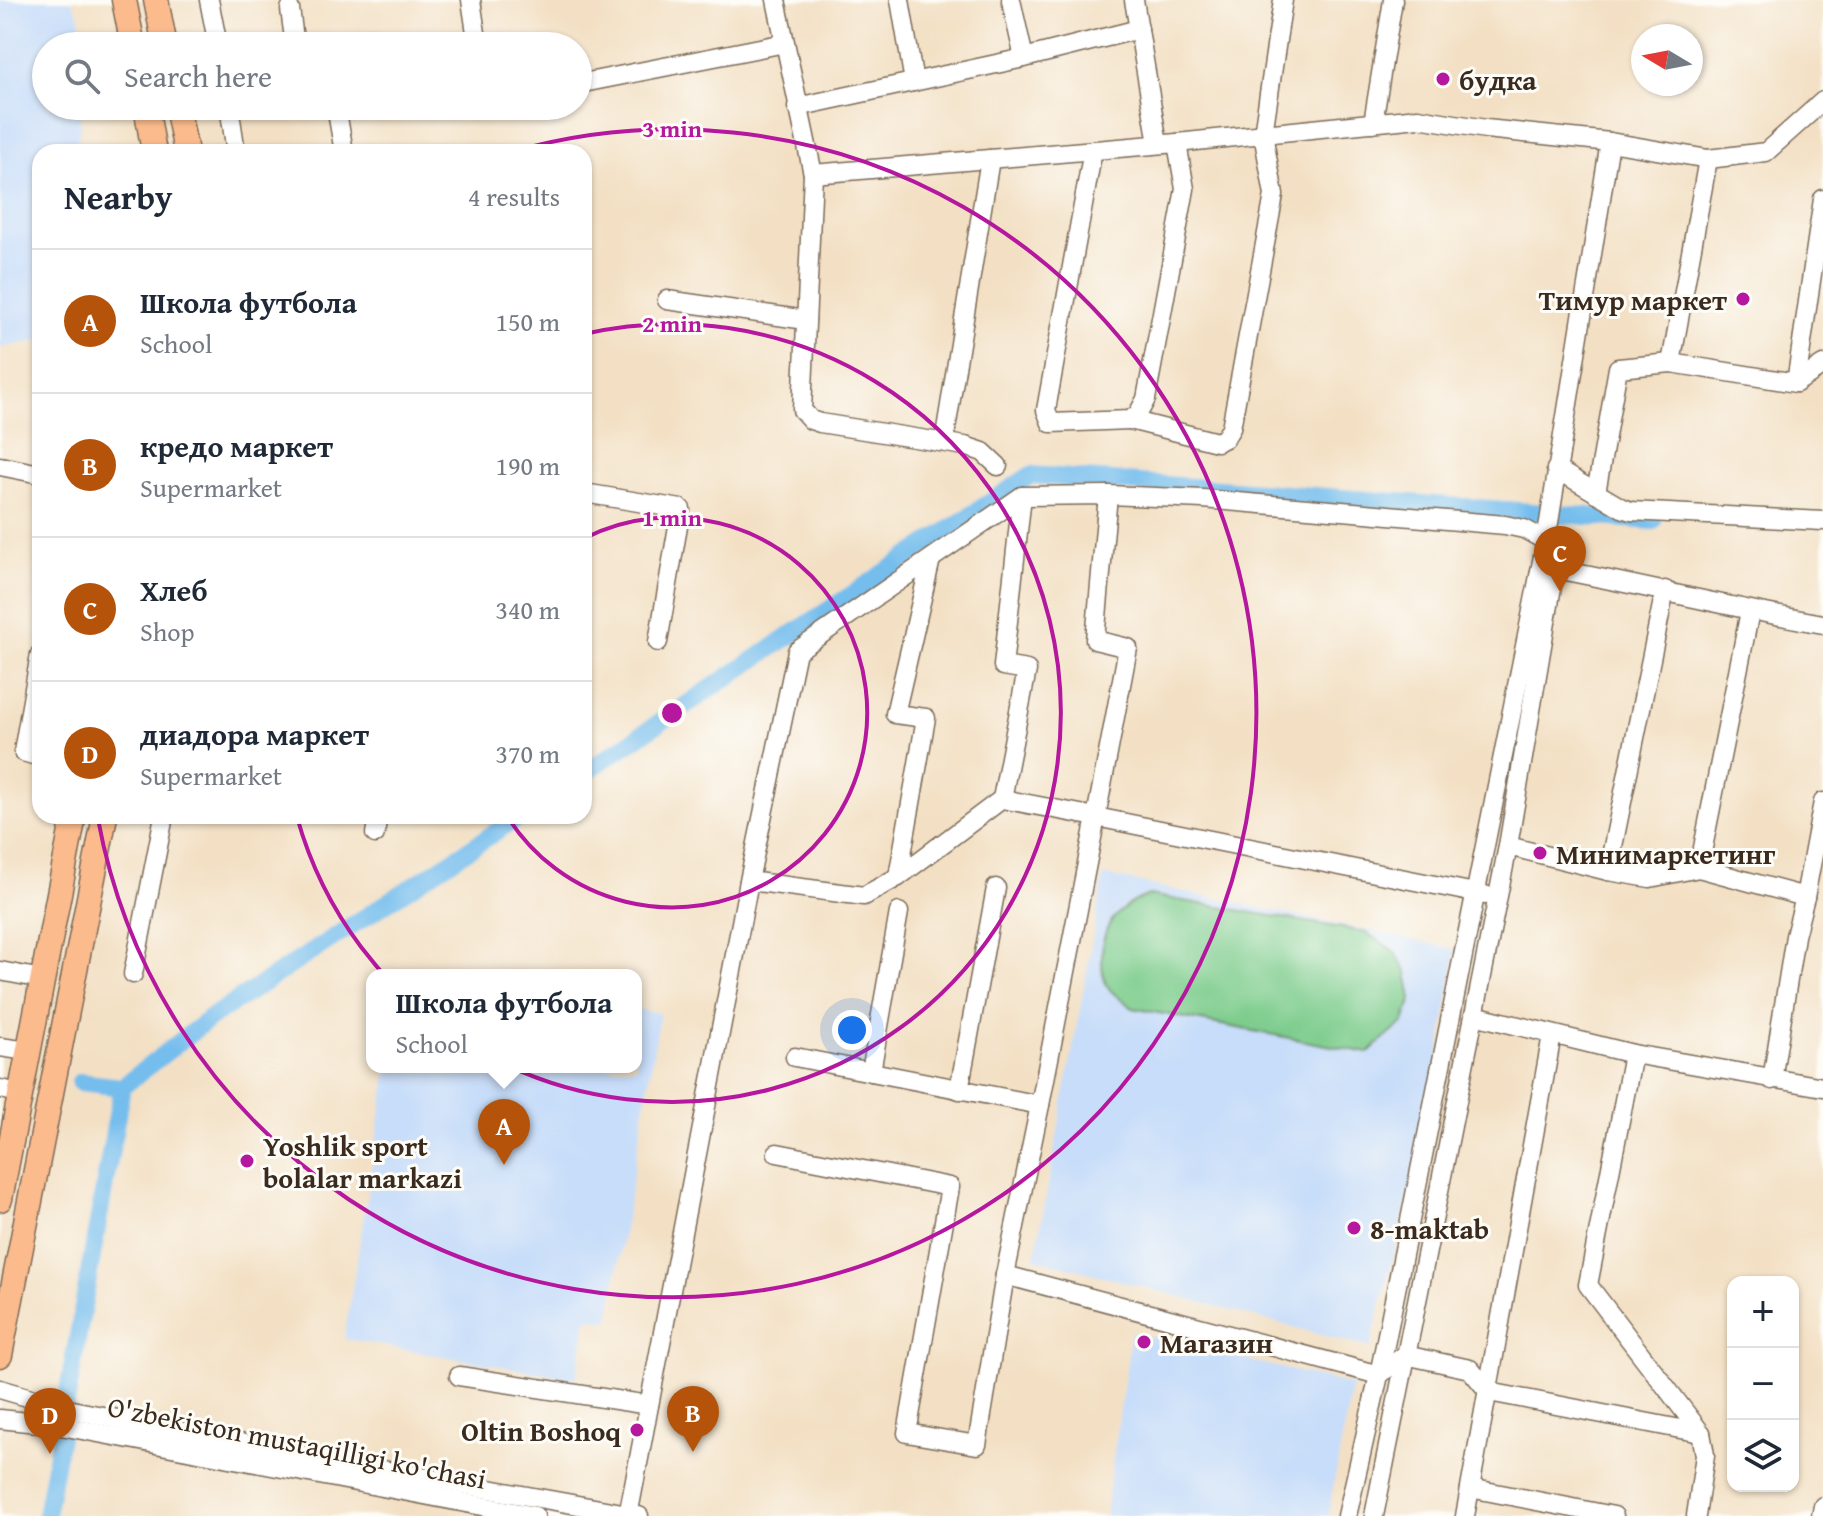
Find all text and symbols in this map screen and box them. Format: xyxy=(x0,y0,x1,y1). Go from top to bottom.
north arrow xyxy=(1631,24,1703,96)
search box xyxy=(32,32,592,120)
icon: search xyxy=(60,54,104,98)
text: Search here xyxy=(124,54,272,98)
place label: будка xyxy=(1459,59,1537,100)
marker: будка xyxy=(1434,70,1452,88)
text: 3 min xyxy=(642,111,702,146)
text: Nearby xyxy=(64,172,173,221)
text: 4 results xyxy=(468,177,560,216)
place label: Тимур маркет xyxy=(1539,279,1727,320)
text: Школа футбола xyxy=(140,280,357,324)
marker: Тимур маркет xyxy=(1734,290,1752,308)
text: A xyxy=(82,302,98,341)
text: 150 m xyxy=(495,302,560,341)
text: 2 min xyxy=(642,306,702,341)
text: School xyxy=(140,324,212,363)
text: кредо маркет xyxy=(140,424,333,468)
text: B xyxy=(82,446,98,485)
text: 190 m xyxy=(495,446,560,485)
text: Supermarket xyxy=(140,468,282,507)
text: 1 min xyxy=(642,500,702,535)
pin: C xyxy=(1534,526,1586,592)
text: Хлеб xyxy=(140,568,208,612)
text: C xyxy=(83,590,97,629)
text: 340 m xyxy=(495,590,560,629)
text: Shop xyxy=(140,612,195,651)
centre of rings xyxy=(658,699,686,727)
text: диадора маркет xyxy=(140,712,369,756)
text: D xyxy=(82,734,98,773)
text: 370 m xyxy=(495,734,560,773)
text: Supermarket xyxy=(140,756,282,795)
place label: Минимаркетинг xyxy=(1556,833,1776,874)
marker: Минимаркетинг xyxy=(1531,844,1549,862)
popup xyxy=(366,969,642,1073)
text: Школа футбола xyxy=(395,980,613,1024)
your location xyxy=(832,1010,872,1050)
text: School xyxy=(395,1024,468,1063)
pin: A xyxy=(478,1099,530,1165)
place label: Yoshlik sport bolalar markazi xyxy=(263,1125,462,1198)
marker: Yoshlik sport bolalar markazi xyxy=(238,1152,256,1170)
place label: 8-maktab xyxy=(1370,1208,1489,1249)
marker: 8-maktab xyxy=(1345,1219,1363,1237)
map controls xyxy=(1727,1276,1799,1492)
button: + xyxy=(1727,1276,1799,1348)
place label: Магазин xyxy=(1160,1322,1273,1363)
marker: Магазин xyxy=(1135,1333,1153,1351)
button: − xyxy=(1727,1348,1799,1420)
street label: O'zbekiston mustaqilligi ko'chasi xyxy=(104,1385,490,1499)
pin: B xyxy=(667,1386,719,1452)
pin: D xyxy=(24,1388,76,1454)
place label: Oltin Boshoq xyxy=(461,1410,621,1451)
button: layers xyxy=(1727,1420,1799,1492)
marker: Oltin Boshoq xyxy=(628,1421,646,1439)

